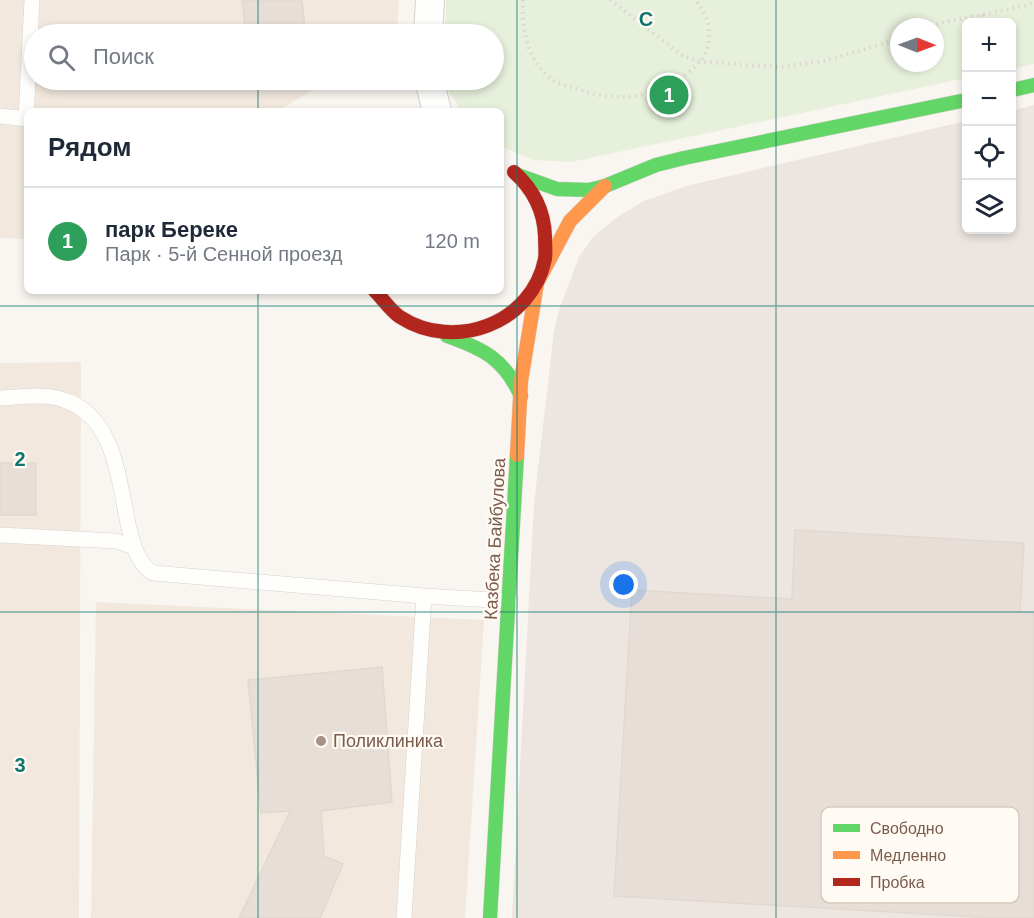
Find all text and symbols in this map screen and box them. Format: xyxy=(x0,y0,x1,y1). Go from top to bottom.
text: C xyxy=(639,8,653,30)
north arrow xyxy=(890,18,944,72)
map controls xyxy=(962,18,1016,234)
button: + xyxy=(962,18,1016,72)
search box xyxy=(24,24,504,90)
icon: search xyxy=(45,41,78,74)
text: Поиск xyxy=(93,44,154,69)
pin: 1 xyxy=(650,72,688,118)
button: − xyxy=(962,72,1016,126)
button: locate xyxy=(962,126,1016,180)
text: Рядом xyxy=(48,132,131,162)
button: layers xyxy=(962,180,1016,234)
text: парк Береке xyxy=(105,217,238,242)
text: 1 xyxy=(62,230,73,252)
text: 120 m xyxy=(424,230,480,252)
text: Парк · 5-й Сенной проезд xyxy=(105,243,342,265)
text: 2 xyxy=(14,448,26,470)
street label: Казбека Байбулова xyxy=(481,456,509,621)
your location xyxy=(609,570,638,599)
place label: Поликлиника xyxy=(333,731,444,751)
marker: Поликлиника xyxy=(314,734,328,748)
text: 3 xyxy=(14,754,26,776)
legend xyxy=(821,807,1019,903)
text: Свободно xyxy=(870,820,944,837)
text: Медленно xyxy=(870,847,946,864)
text: Пробка xyxy=(870,874,925,891)

